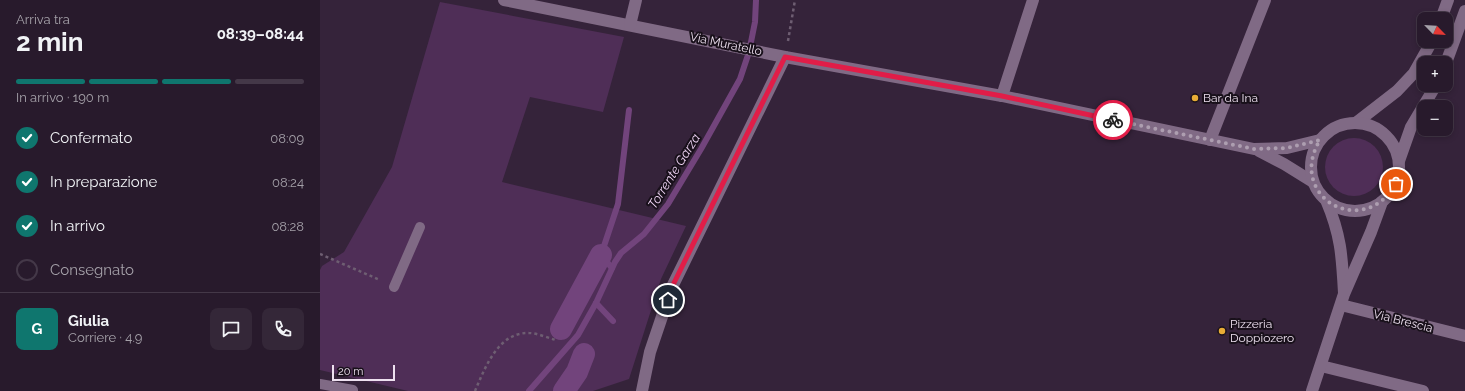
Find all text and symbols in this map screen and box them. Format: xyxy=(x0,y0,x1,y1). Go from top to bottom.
text: Arriva tra xyxy=(16,12,70,27)
north arrow xyxy=(1417,12,1453,48)
map controls xyxy=(1417,12,1453,136)
text: 08:39–08:44 xyxy=(217,25,304,43)
text: 2 min xyxy=(16,27,83,57)
street label: Via Muratello xyxy=(689,30,763,58)
button: + xyxy=(1417,56,1453,92)
text: In arrivo · 190 m xyxy=(16,90,109,105)
place label: Bar da Ina xyxy=(1203,91,1258,105)
marker: Bar da Ina xyxy=(1190,93,1200,103)
courier xyxy=(1093,100,1133,140)
button: − xyxy=(1417,100,1453,136)
icon: bike xyxy=(1102,109,1124,131)
icon: check xyxy=(16,127,38,149)
text: Confermato xyxy=(50,129,132,147)
text: 08:09 xyxy=(270,131,304,146)
water label: Torrente Garza xyxy=(645,131,703,211)
pin xyxy=(1379,167,1413,201)
icon: check xyxy=(16,171,38,193)
text: In preparazione xyxy=(50,173,157,191)
icon: bag xyxy=(1385,173,1407,195)
text: 08:24 xyxy=(272,175,304,190)
icon: check xyxy=(16,215,38,237)
text: In arrivo xyxy=(50,217,105,235)
text: 08:28 xyxy=(271,219,304,234)
text: Consegnato xyxy=(50,261,134,279)
pin xyxy=(651,283,685,317)
icon: home xyxy=(657,289,679,311)
street label: Via Brescia xyxy=(1372,307,1434,335)
button: chat xyxy=(210,308,252,350)
button: phone xyxy=(262,308,304,350)
text: Giulia xyxy=(68,312,109,330)
place label: Pizzeria Doppiozero xyxy=(1230,317,1294,345)
text: G xyxy=(32,320,42,338)
marker: Pizzeria Doppiozero xyxy=(1217,326,1227,336)
text: Corriere · 4.9 xyxy=(68,330,143,345)
scale bar xyxy=(332,363,395,382)
text: 20 m xyxy=(338,365,363,378)

